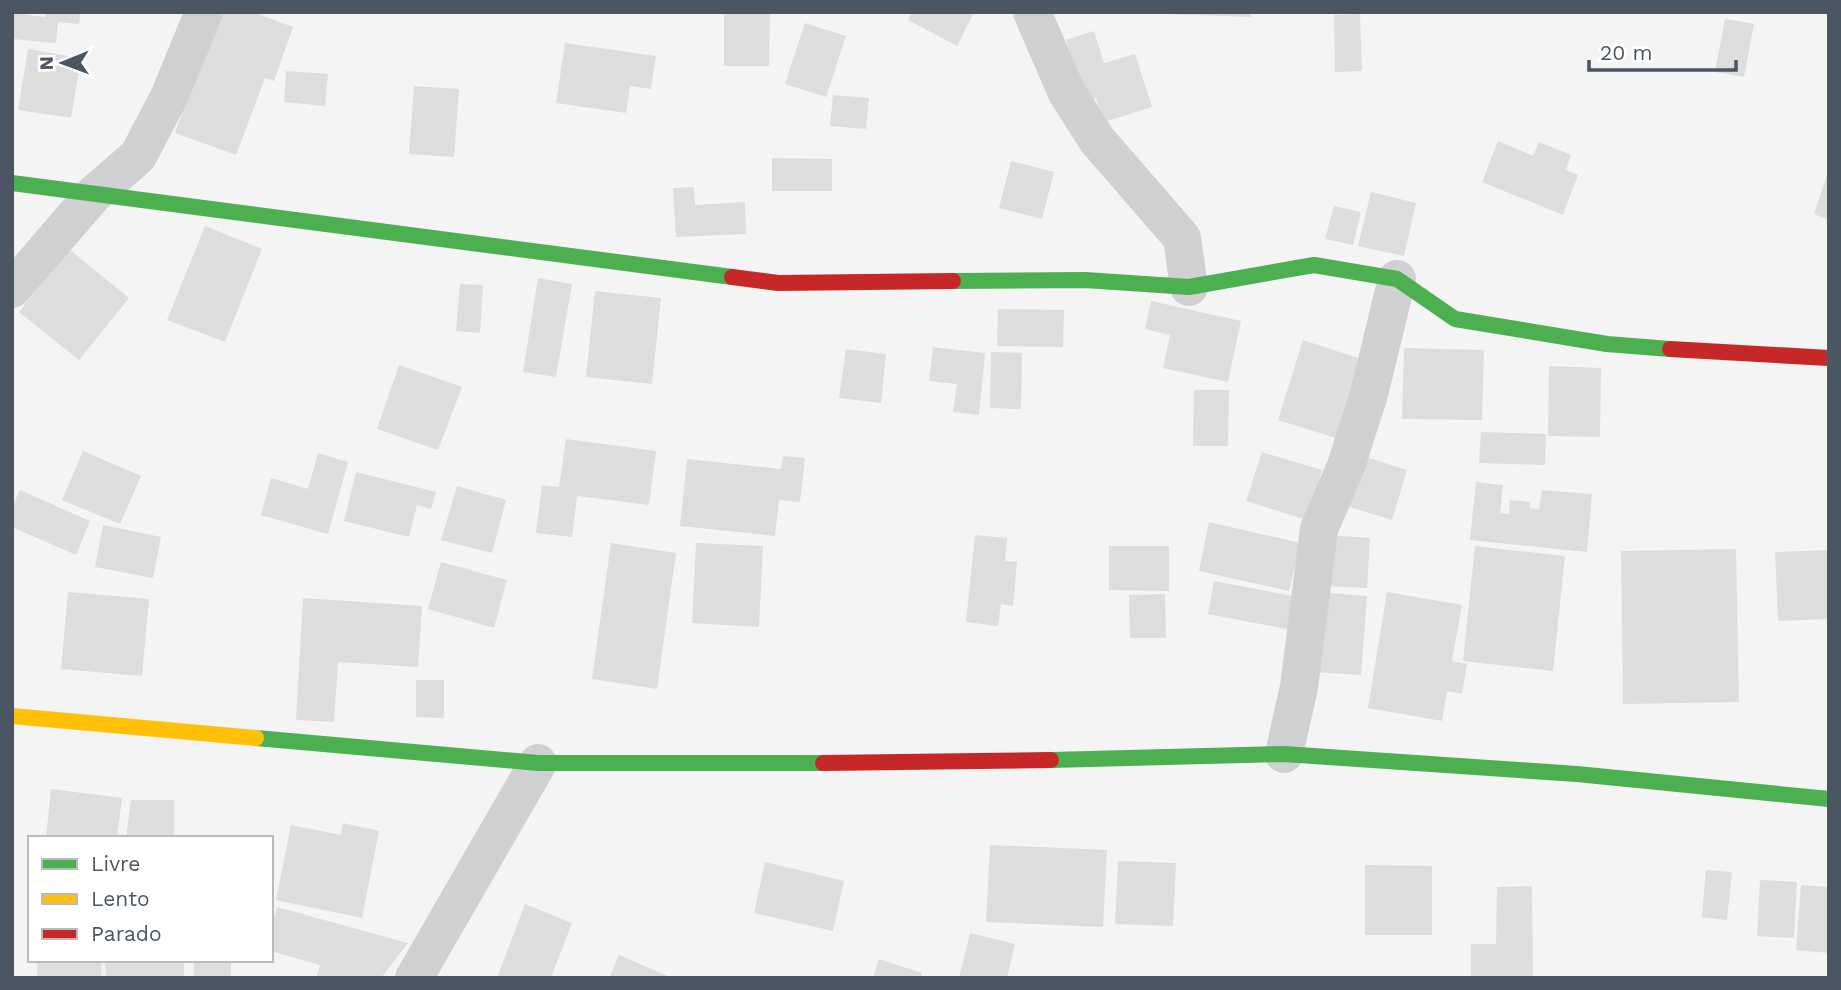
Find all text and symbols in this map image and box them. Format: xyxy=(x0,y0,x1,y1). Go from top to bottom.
north arrow xyxy=(28,28,98,98)
scale bar xyxy=(1589,28,1736,72)
text: 20 m xyxy=(1600,40,1652,65)
text: N xyxy=(35,56,58,71)
legend xyxy=(28,836,273,962)
text: Livre xyxy=(91,851,140,876)
text: Lento xyxy=(91,886,150,911)
text: Parado xyxy=(91,921,162,946)

